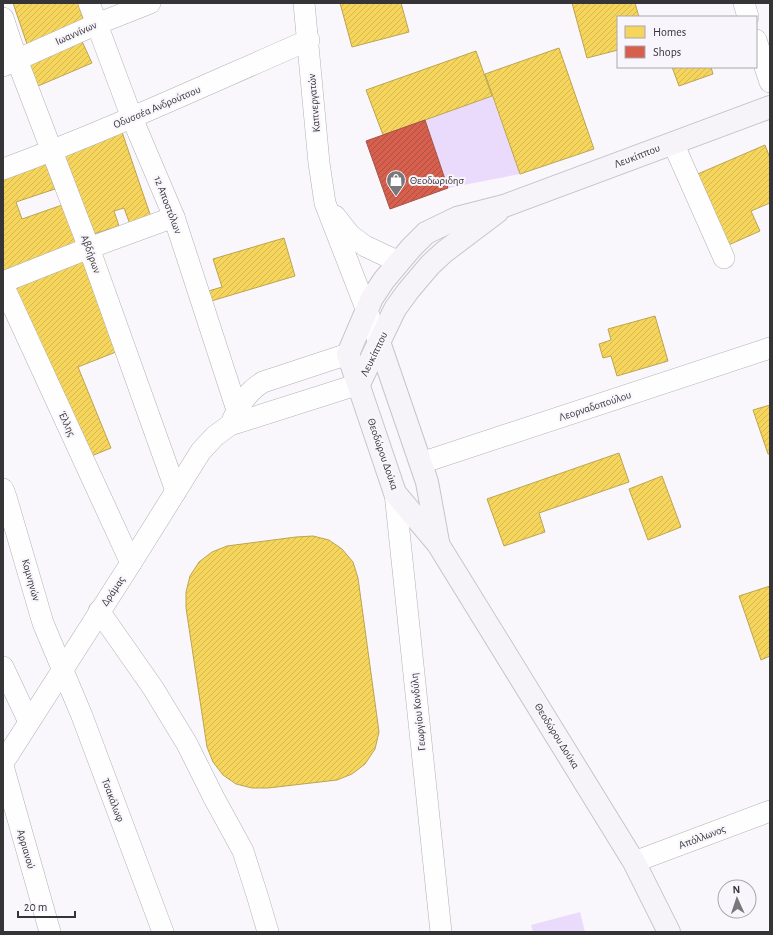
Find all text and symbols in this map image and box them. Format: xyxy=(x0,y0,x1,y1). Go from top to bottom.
legend xyxy=(617,16,757,68)
street label: Ιωαννίνων xyxy=(54,19,99,47)
text: Homes xyxy=(653,26,686,38)
text: Shops xyxy=(653,46,681,58)
street label: Καπνεργατών xyxy=(306,73,322,133)
street label: Οδυσσέα Ανδρούτσου xyxy=(112,84,202,130)
street label: Λευκίππου xyxy=(612,142,662,170)
shop icon: Θεοδωριδησ xyxy=(385,169,407,197)
street label: 12 Αποστόλων xyxy=(152,175,184,236)
place label: Θεοδωριδησ xyxy=(410,175,465,186)
street label: Αβδήρων xyxy=(79,233,103,275)
street label: Λευκίππου xyxy=(358,330,390,378)
street label: Λεορναδοπούλου xyxy=(558,389,632,423)
street label: Έλλης xyxy=(56,410,78,438)
street label: Θεοδώρου Δούκα xyxy=(366,417,400,491)
street label: Κομνηνών xyxy=(20,558,42,603)
street label: Δράμας xyxy=(99,574,127,608)
street label: Γεωργίου Κονδύλη xyxy=(408,672,428,752)
street label: Θεοδώρου Δούκα xyxy=(532,701,582,771)
street label: Τσακάλωφ xyxy=(100,777,126,823)
street label: Απόλλωνος xyxy=(677,823,727,851)
street label: Αρριανού xyxy=(15,828,37,870)
north arrow xyxy=(717,879,757,919)
text: N xyxy=(732,884,741,895)
scale bar xyxy=(18,893,75,919)
text: 20 m xyxy=(24,901,47,913)

